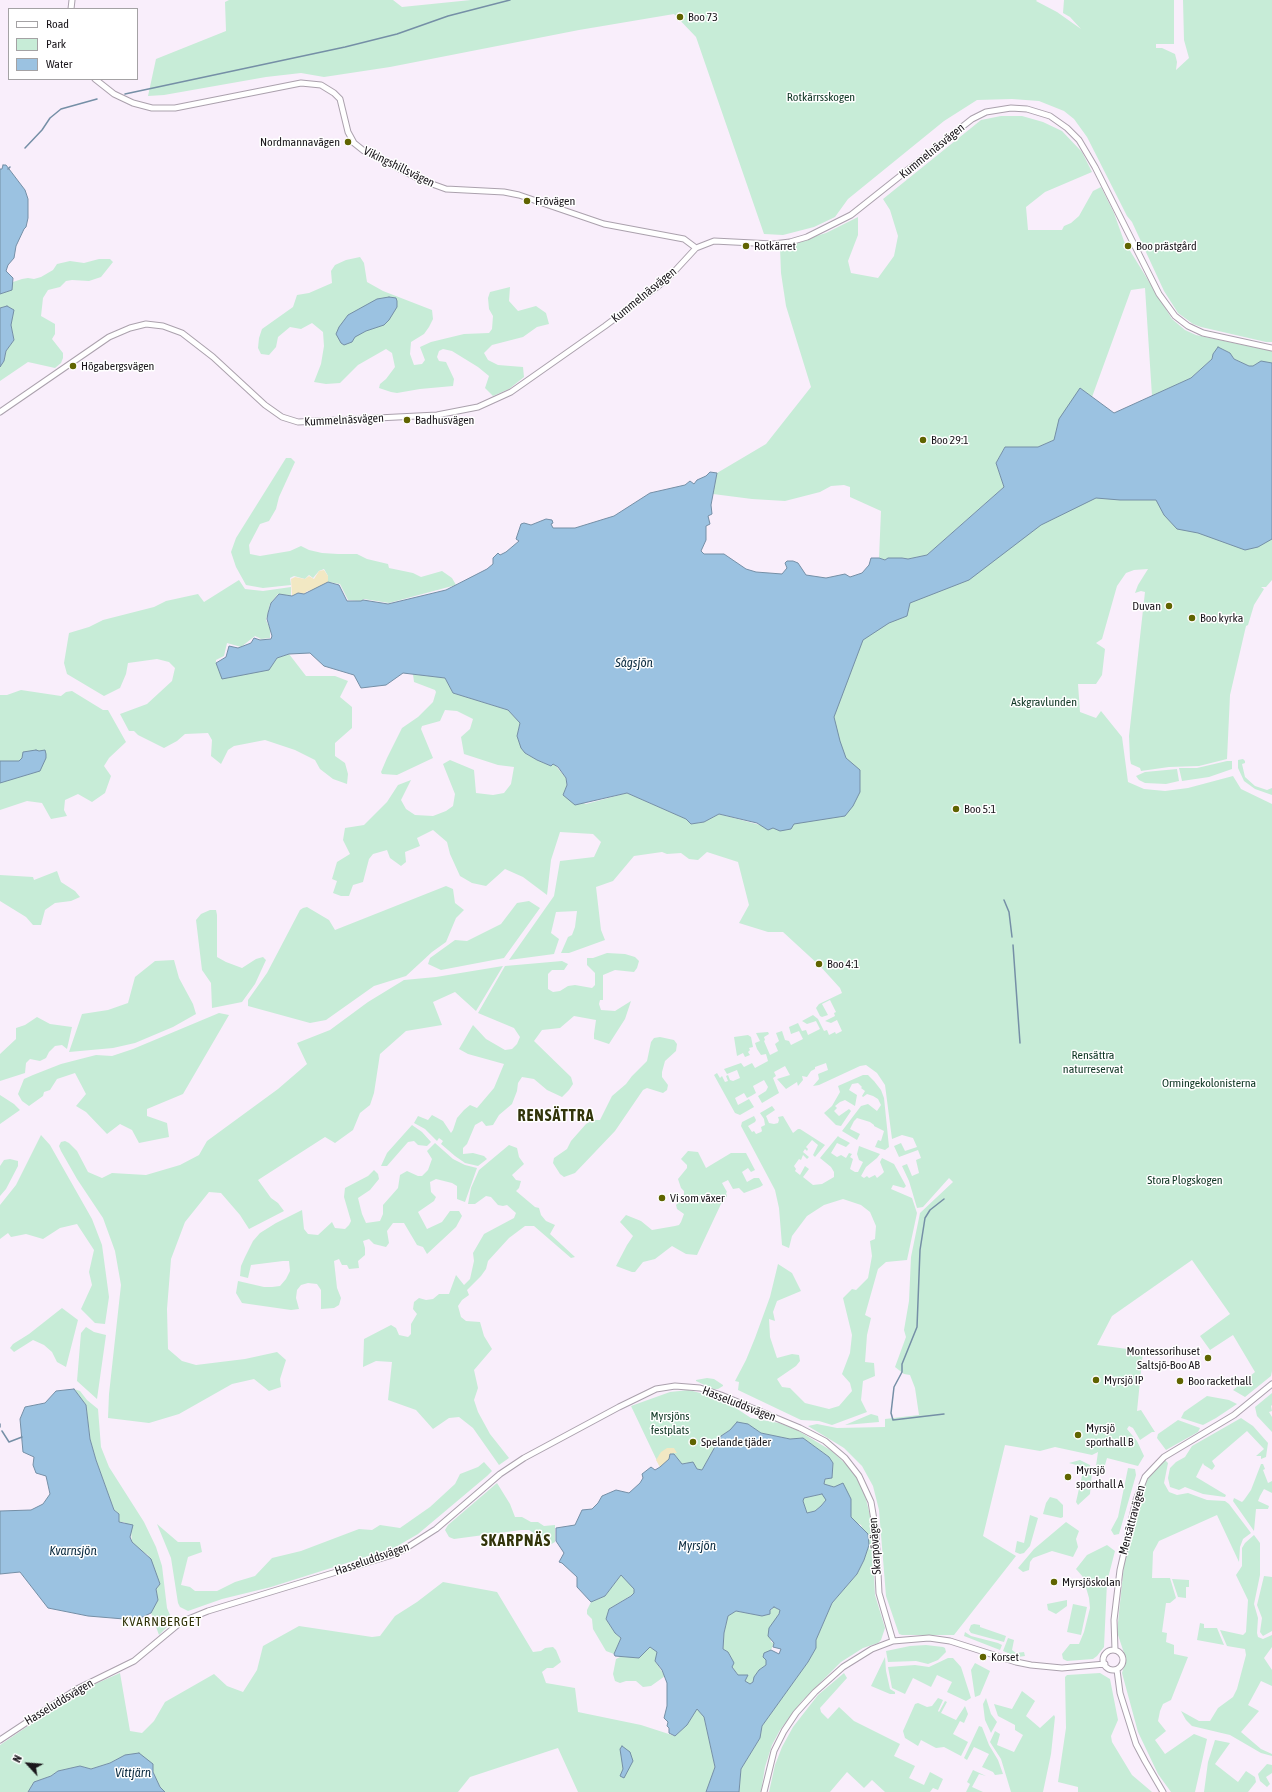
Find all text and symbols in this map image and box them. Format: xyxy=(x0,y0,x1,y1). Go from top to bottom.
legend xyxy=(8,8,138,80)
place label: Boo 73 xyxy=(688,10,718,24)
marker: Boo 73 xyxy=(675,12,685,22)
text: Road xyxy=(46,17,69,31)
text: Park xyxy=(46,37,66,51)
text: Water xyxy=(46,57,72,71)
park label: Rotkärrsskogen xyxy=(787,90,855,104)
street label: Kummelnäsvägen xyxy=(897,120,967,182)
place label: Nordmannavägen xyxy=(260,135,340,149)
marker: Nordmannavägen xyxy=(343,137,353,147)
street label: Vikingshillsvägen xyxy=(361,144,437,190)
place label: Frövägen xyxy=(535,194,575,208)
marker: Frövägen xyxy=(522,196,532,206)
place label: Rotkärret xyxy=(754,239,796,253)
place label: Boo prästgård xyxy=(1136,239,1197,253)
marker: Rotkärret xyxy=(741,241,751,251)
marker: Boo prästgård xyxy=(1123,241,1133,251)
street label: Kummelnäsvägen xyxy=(609,264,679,326)
place label: Högabergsvägen xyxy=(81,359,154,373)
marker: Högabergsvägen xyxy=(68,361,78,371)
street label: Kummelnäsvägen xyxy=(304,411,384,429)
place label: Badhusvägen xyxy=(415,413,474,427)
marker: Badhusvägen xyxy=(402,415,412,425)
place label: Boo 29:1 xyxy=(931,433,969,447)
marker: Boo 29:1 xyxy=(918,435,928,445)
place label: Duvan xyxy=(1132,599,1161,613)
marker: Duvan xyxy=(1164,601,1174,611)
place label: Boo kyrka xyxy=(1200,611,1243,625)
marker: Boo kyrka xyxy=(1187,613,1197,623)
water label: Sågsjön xyxy=(615,655,653,671)
park label: Askgravlunden xyxy=(1011,695,1077,709)
place label: Boo 5:1 xyxy=(964,802,996,816)
marker: Boo 5:1 xyxy=(951,804,961,814)
place label: Boo 4:1 xyxy=(827,957,859,971)
marker: Boo 4:1 xyxy=(814,959,824,969)
park label: Rensättra naturreservat xyxy=(1063,1048,1123,1076)
park label: Ormingekolonisterna xyxy=(1162,1076,1256,1090)
district label: RENSÄTTRA xyxy=(517,1106,595,1126)
park label: Stora Plogskogen xyxy=(1147,1173,1223,1187)
place label: Vi som växer xyxy=(670,1191,725,1205)
marker: Vi som växer xyxy=(657,1193,667,1203)
place label: Montessorihuset Saltsjö-Boo AB xyxy=(1127,1344,1200,1372)
marker: Montessorihuset Saltsjö-Boo AB xyxy=(1203,1353,1213,1363)
place label: Myrsjö IP xyxy=(1104,1373,1144,1387)
place label: Boo rackethall xyxy=(1188,1374,1252,1388)
marker: Myrsjö IP xyxy=(1091,1375,1101,1385)
marker: Boo rackethall xyxy=(1175,1376,1185,1386)
street label: Hasseluddsvägen xyxy=(700,1383,778,1425)
park label: Myrsjöns festplats xyxy=(650,1409,690,1437)
place label: Myrsjö sporthall B xyxy=(1086,1421,1134,1449)
marker: Myrsjö sporthall B xyxy=(1073,1430,1083,1440)
place label: Spelande tjäder xyxy=(701,1435,771,1449)
marker: Spelande tjäder xyxy=(688,1437,698,1447)
place label: Myrsjö sporthall A xyxy=(1076,1463,1124,1491)
marker: Myrsjö sporthall A xyxy=(1063,1472,1073,1482)
street label: Mensättravägen xyxy=(1116,1484,1148,1556)
street label: Skarpövägen xyxy=(866,1517,884,1575)
district label: SKARPNÄS xyxy=(481,1531,551,1551)
water label: Myrsjön xyxy=(678,1538,716,1554)
street label: Hasseluddsvägen xyxy=(333,1540,411,1578)
water label: Kvarnsjön xyxy=(49,1543,97,1559)
place label: Myrsjöskolan xyxy=(1062,1575,1121,1589)
marker: Myrsjöskolan xyxy=(1049,1577,1059,1587)
district label: KVARNBERGET xyxy=(122,1614,202,1630)
place label: Korset xyxy=(991,1650,1019,1664)
marker: Korset xyxy=(978,1652,988,1662)
street label: Hasseluddsvägen xyxy=(22,1676,96,1728)
north arrow xyxy=(8,1744,48,1784)
text: N xyxy=(10,1753,24,1764)
water label: Vittjärn xyxy=(115,1765,151,1781)

